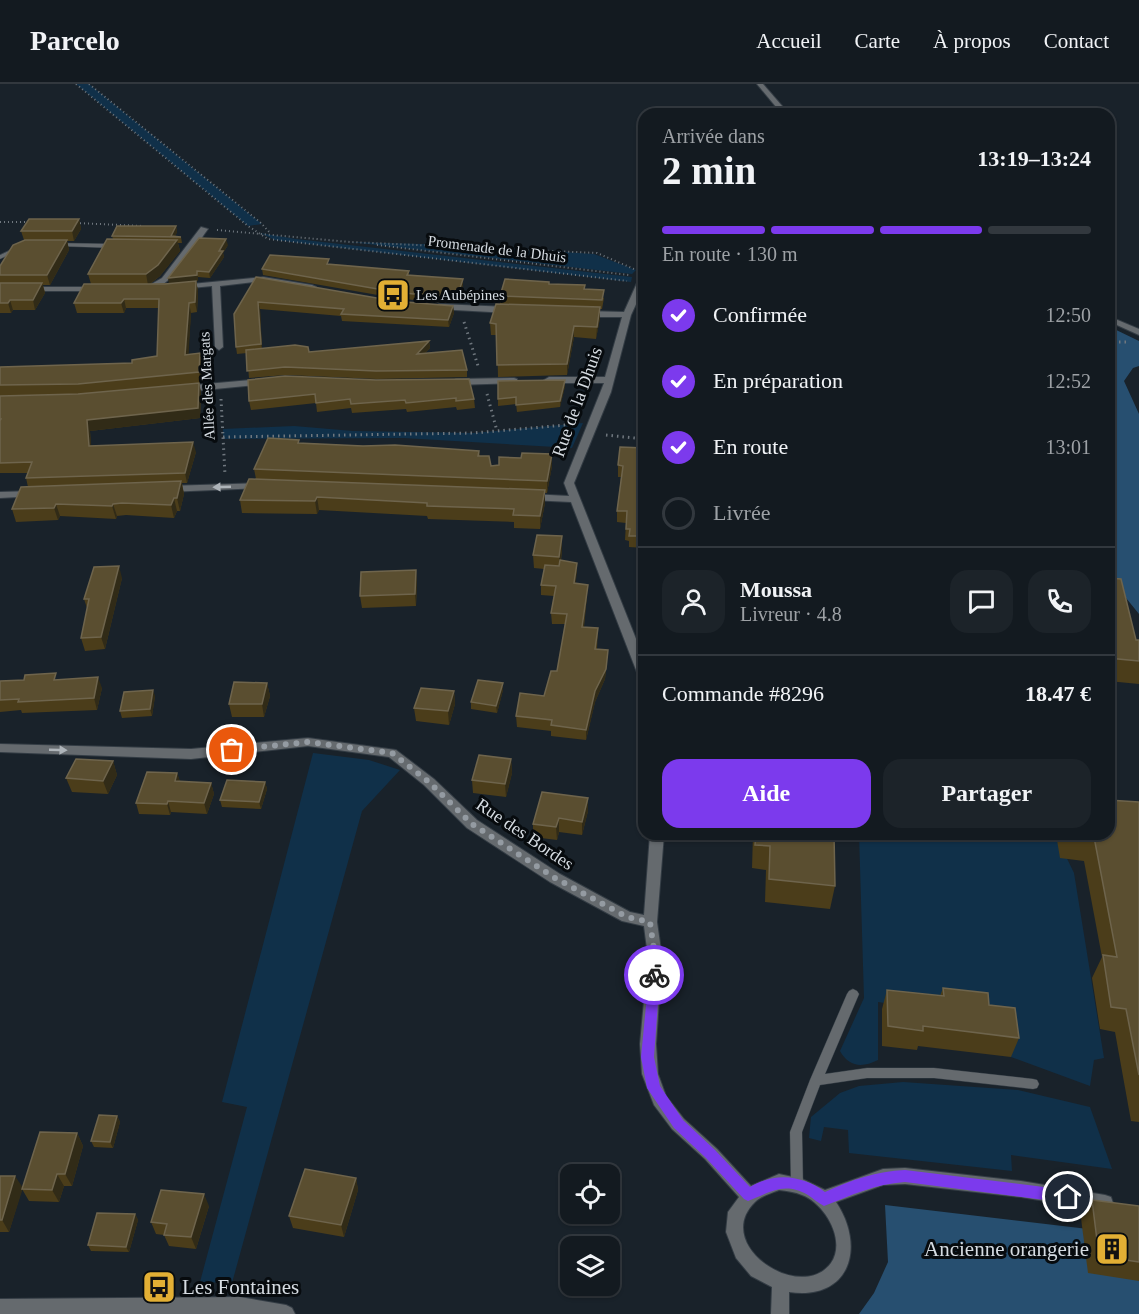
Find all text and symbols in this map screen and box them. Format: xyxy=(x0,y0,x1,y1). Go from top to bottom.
text: Parcelo xyxy=(30,25,120,56)
text: Accueil xyxy=(756,29,822,53)
text: Carte xyxy=(855,29,900,53)
text: À propos xyxy=(933,29,1011,53)
text: Contact xyxy=(1044,29,1109,53)
text: Arrivée dans xyxy=(662,125,765,147)
text: 13:19–13:24 xyxy=(977,146,1091,171)
text: 2 min xyxy=(662,149,756,192)
street label: Promenade de la Dhuis xyxy=(427,233,567,265)
text: En route · 130 m xyxy=(662,243,798,265)
bus stop icon: Les Aubépines xyxy=(375,277,411,313)
place label: Les Aubépines xyxy=(416,287,505,303)
icon: check xyxy=(662,299,695,332)
text: Confirmée xyxy=(713,302,807,327)
text: 12:50 xyxy=(1045,304,1091,326)
street label: Allée des Margats xyxy=(196,331,218,441)
street label: Rue de la Dhuis xyxy=(548,344,606,460)
icon: check xyxy=(662,365,695,398)
text: En préparation xyxy=(713,368,843,393)
text: 12:52 xyxy=(1045,370,1091,392)
icon: check xyxy=(662,431,695,464)
text: En route xyxy=(713,434,788,459)
text: 13:01 xyxy=(1045,436,1091,458)
one-way arrow xyxy=(212,482,231,491)
text: Livrée xyxy=(713,500,770,525)
button: person xyxy=(662,570,725,633)
button: chat xyxy=(950,570,1013,633)
button: phone xyxy=(1028,570,1091,633)
text: Moussa xyxy=(740,577,812,602)
text: Livreur · 4.8 xyxy=(740,603,842,625)
text: Commande #8296 xyxy=(662,681,824,706)
text: 18.47 € xyxy=(1025,681,1091,706)
pin xyxy=(206,724,257,775)
icon: bag xyxy=(215,733,248,766)
one-way arrow xyxy=(49,745,68,755)
button: Aide xyxy=(662,759,871,828)
button: Partager xyxy=(883,759,1091,828)
street label: Rue des Bordes xyxy=(473,794,577,874)
courier xyxy=(624,945,684,1005)
icon: bike xyxy=(638,959,671,992)
map controls xyxy=(560,1164,620,1296)
button: locate xyxy=(560,1164,620,1224)
pin xyxy=(1042,1171,1093,1222)
icon: home xyxy=(1051,1180,1084,1213)
building icon: Ancienne orangerie xyxy=(1094,1231,1130,1267)
button: layers xyxy=(560,1236,620,1296)
place label: Ancienne orangerie xyxy=(924,1237,1089,1261)
bus stop icon: Les Fontaines xyxy=(141,1269,177,1305)
place label: Les Fontaines xyxy=(182,1275,299,1299)

